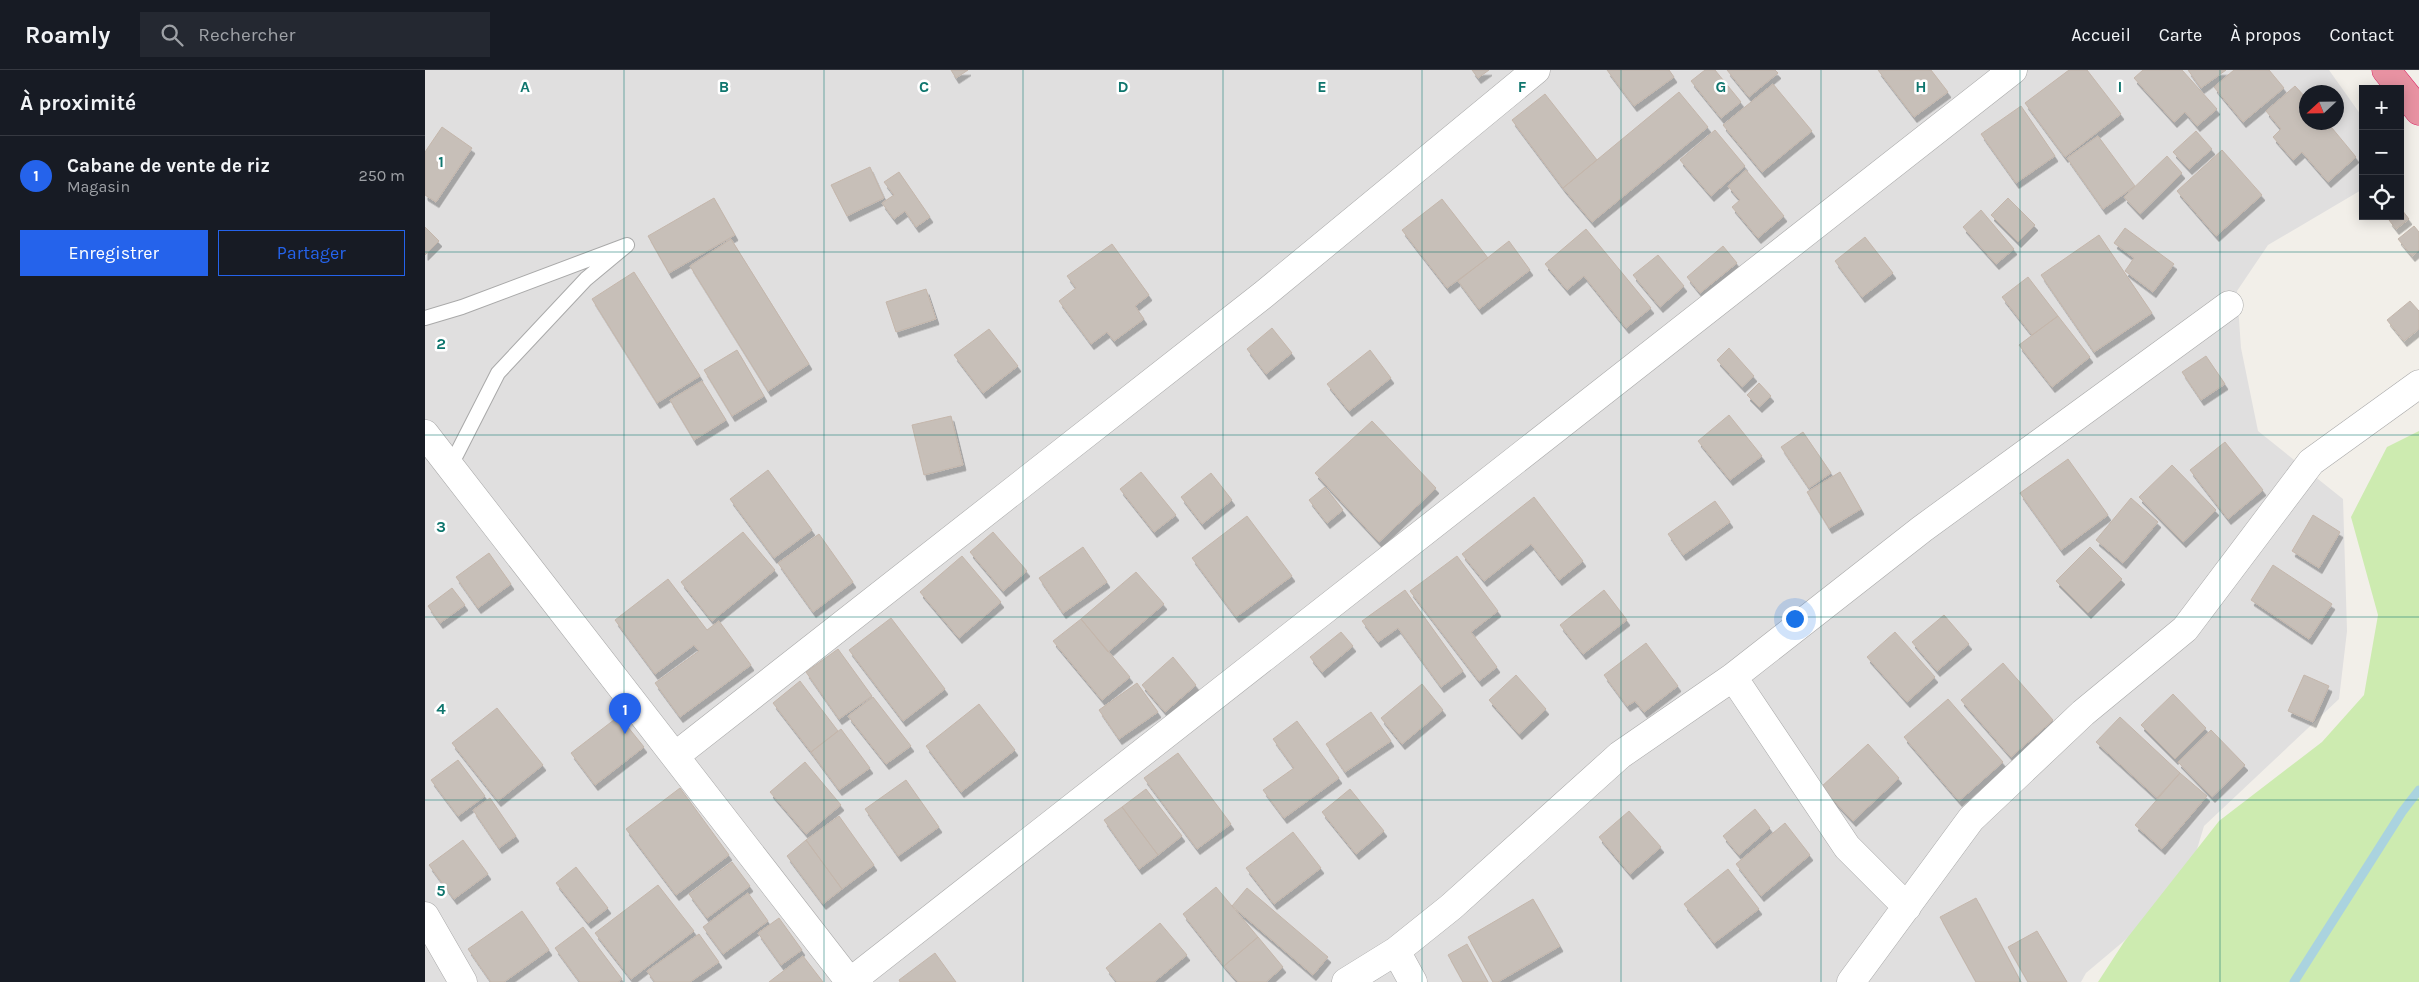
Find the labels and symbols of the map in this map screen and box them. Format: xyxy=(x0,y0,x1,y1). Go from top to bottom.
text: A xyxy=(520,77,530,96)
text: B xyxy=(719,77,729,96)
text: C xyxy=(919,77,929,96)
text: D xyxy=(1118,77,1129,96)
text: E xyxy=(1317,77,1327,96)
text: F xyxy=(1518,77,1527,96)
text: G xyxy=(1716,77,1726,96)
text: H xyxy=(1915,77,1927,96)
text: I xyxy=(2118,77,2122,96)
north arrow xyxy=(2299,85,2344,130)
text: 1 xyxy=(438,152,444,171)
text: 2 xyxy=(436,334,446,353)
text: 3 xyxy=(436,517,446,536)
your location xyxy=(1782,606,1808,632)
pin: 1 xyxy=(609,693,641,734)
text: 4 xyxy=(436,699,446,718)
text: 5 xyxy=(436,881,446,900)

